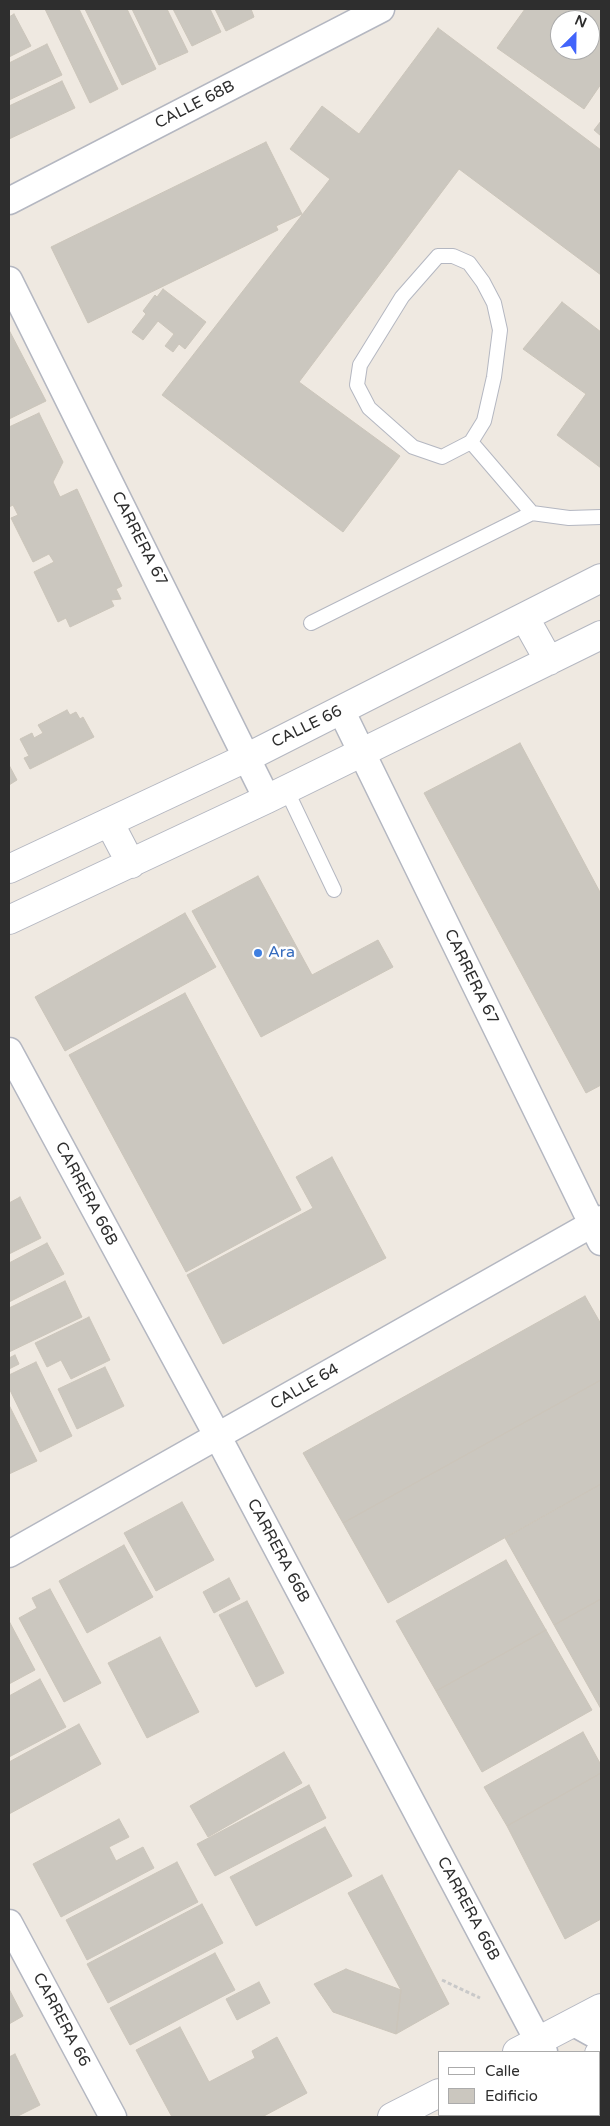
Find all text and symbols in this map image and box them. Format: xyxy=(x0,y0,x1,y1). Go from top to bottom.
north arrow xyxy=(550,10,600,60)
text: N xyxy=(572,12,589,32)
street label: CALLE 68B xyxy=(152,77,238,133)
street label: CARRERA 67 xyxy=(107,488,171,590)
street label: CALLE 66 xyxy=(269,702,345,752)
street label: CARRERA 67 xyxy=(440,926,502,1028)
place label: Ara xyxy=(268,943,295,963)
marker: Ara xyxy=(252,947,264,959)
street label: CARRERA 66B xyxy=(51,1139,121,1249)
street label: CALLE 64 xyxy=(267,1360,343,1414)
street label: CARRERA 66B xyxy=(243,1496,313,1606)
street label: CARRERA 66B xyxy=(433,1854,503,1964)
street label: CARRERA 66 xyxy=(28,1970,94,2070)
legend xyxy=(438,2051,600,2116)
text: Calle xyxy=(485,2062,520,2080)
text: Edificio xyxy=(485,2087,538,2105)

